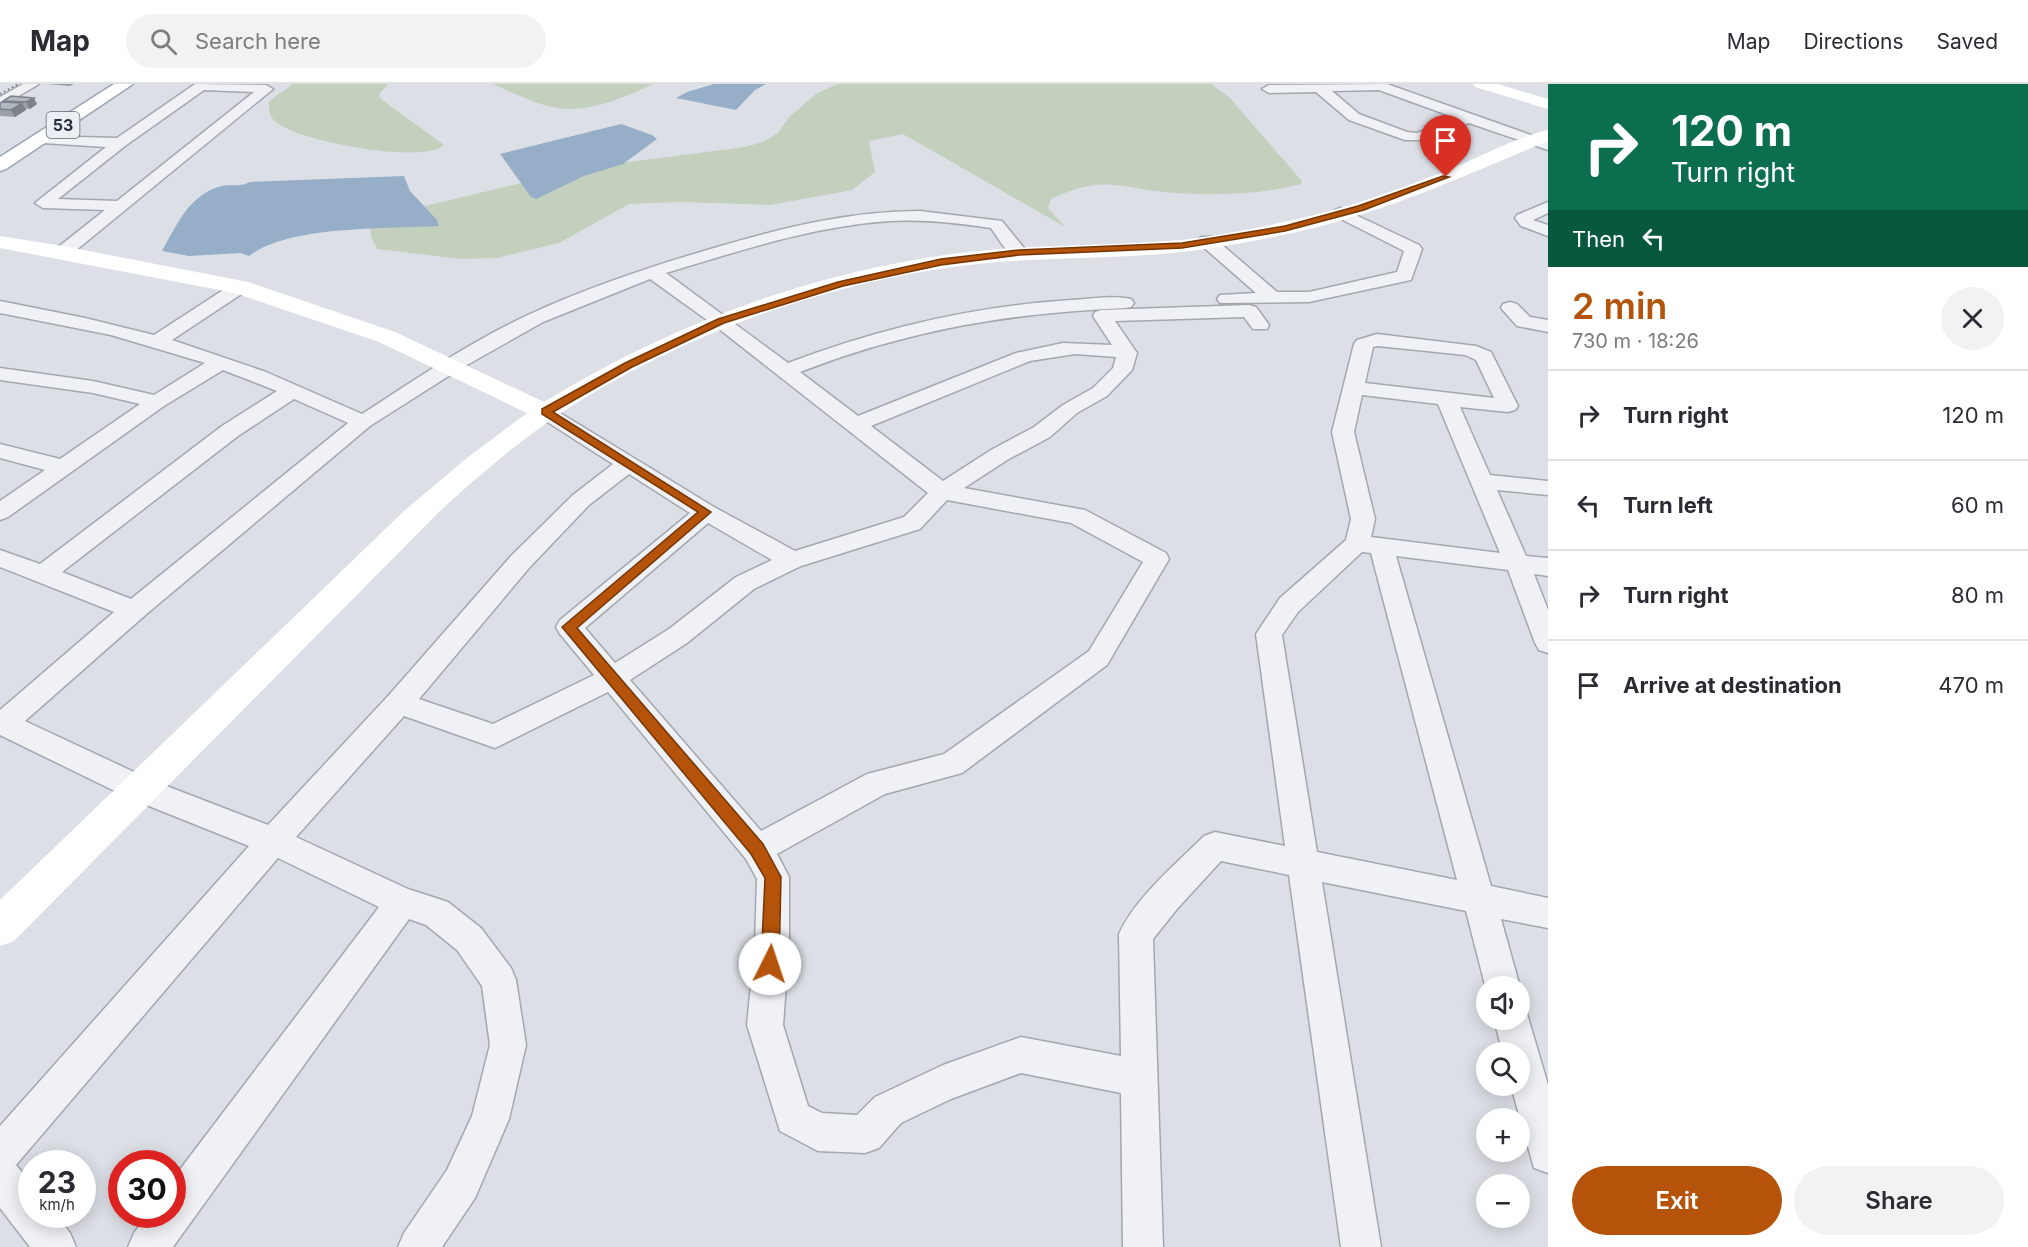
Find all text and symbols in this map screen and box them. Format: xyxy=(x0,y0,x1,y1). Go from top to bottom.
search box xyxy=(126,14,546,68)
text: Map xyxy=(30,24,90,58)
icon: search xyxy=(147,25,180,58)
text: Search here xyxy=(195,28,321,54)
text: Map xyxy=(1727,29,1770,54)
text: Directions xyxy=(1803,29,1904,54)
text: Saved xyxy=(1937,29,1998,54)
text: 120 m xyxy=(1671,105,1792,156)
icon: right xyxy=(1572,108,1650,186)
road number: 53 xyxy=(46,112,80,138)
pin xyxy=(1420,115,1471,177)
icon: arrive xyxy=(1429,124,1462,157)
text: Turn right xyxy=(1671,156,1795,189)
icon: left xyxy=(1637,222,1670,255)
text: Then xyxy=(1572,226,1625,252)
text: 2 min xyxy=(1572,284,1667,328)
button: close xyxy=(1941,287,2004,350)
text: 730 m · 18:26 xyxy=(1572,329,1699,353)
icon: right xyxy=(1572,399,1605,432)
text: Turn right xyxy=(1623,402,1729,428)
text: 120 m xyxy=(1942,402,2004,428)
icon: left xyxy=(1572,489,1605,522)
text: Turn left xyxy=(1623,492,1713,518)
text: 60 m xyxy=(1951,492,2004,518)
icon: right xyxy=(1572,579,1605,612)
text: Turn right xyxy=(1623,582,1729,608)
text: 80 m xyxy=(1951,582,2004,608)
icon: arrive xyxy=(1572,669,1605,702)
text: Arrive at destination xyxy=(1623,672,1842,698)
text: 470 m xyxy=(1938,672,2004,698)
position arrow xyxy=(738,932,802,996)
map controls xyxy=(1476,976,1530,1228)
button: sound xyxy=(1476,976,1530,1030)
button: search xyxy=(1476,1042,1530,1096)
button: + xyxy=(1476,1108,1530,1162)
speed limit sign: 30 xyxy=(108,1150,186,1228)
text: 23 xyxy=(38,1164,76,1200)
button: Exit xyxy=(1572,1166,1782,1235)
button: Share xyxy=(1794,1166,2004,1235)
button: − xyxy=(1476,1174,1530,1228)
text: km/h xyxy=(39,1195,75,1214)

